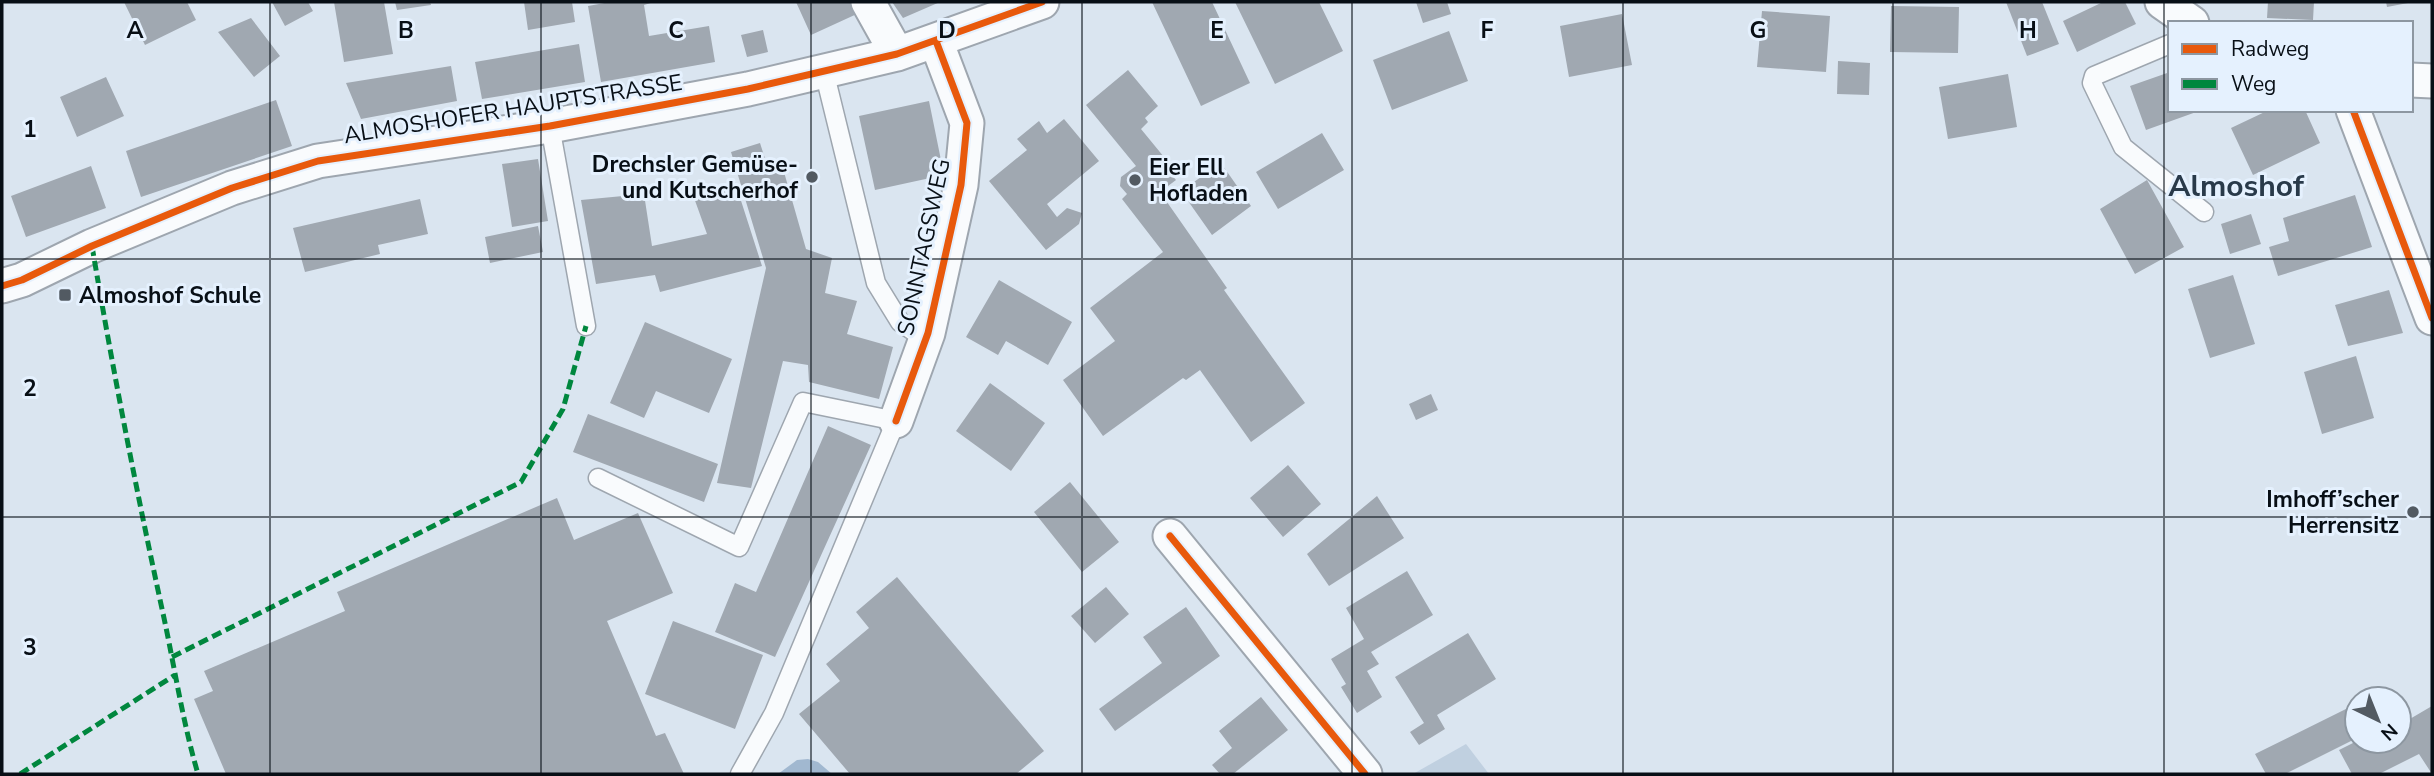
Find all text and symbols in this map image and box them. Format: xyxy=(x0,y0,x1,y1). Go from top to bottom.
text: A xyxy=(126,15,144,46)
text: B xyxy=(398,15,414,46)
text: C xyxy=(668,15,684,46)
text: D xyxy=(938,15,956,46)
text: E xyxy=(1210,15,1224,46)
text: F xyxy=(1481,15,1494,46)
text: G xyxy=(1750,15,1766,46)
text: H xyxy=(2019,15,2037,46)
legend xyxy=(2168,21,2413,112)
text: Radweg xyxy=(2231,35,2309,63)
street label: ALMOSHOFER HAUPTSTRASSE xyxy=(341,67,685,151)
text: Weg xyxy=(2231,70,2276,98)
text: 1 xyxy=(23,114,37,145)
place label: Drechsler Gemüse- und Kutscherhof xyxy=(592,149,799,206)
place label: Eier Ell Hofladen xyxy=(1149,152,1248,209)
street label: SONNTAGSWEG xyxy=(890,156,958,338)
district label: Almoshof xyxy=(2168,166,2305,207)
marker: Drechsler Gemüse- und Kutscherhof xyxy=(804,169,820,185)
marker: Eier Ell Hofladen xyxy=(1127,172,1143,188)
place label: Almoshof Schule xyxy=(79,280,261,311)
marker: Almoshof Schule xyxy=(57,287,73,303)
text: 2 xyxy=(23,373,37,404)
place label: Imhoff’scher Herrensitz xyxy=(2266,484,2399,541)
marker: Imhoff’scher Herrensitz xyxy=(2405,504,2421,520)
text: 3 xyxy=(23,632,37,663)
north arrow xyxy=(2343,685,2413,755)
text: N xyxy=(2375,717,2403,746)

